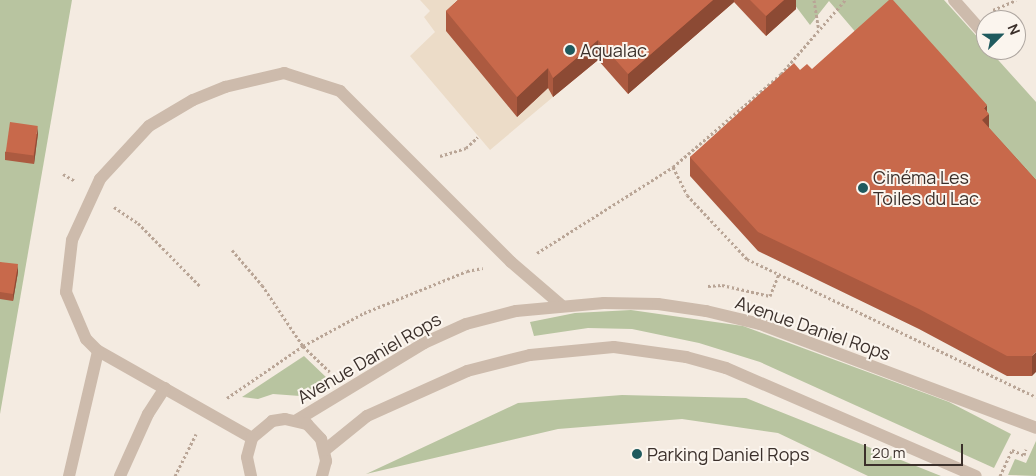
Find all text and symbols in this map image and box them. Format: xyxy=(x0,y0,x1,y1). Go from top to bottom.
north arrow xyxy=(976,10,1026,60)
text: N xyxy=(1004,21,1025,38)
place label: Aqualac xyxy=(580,39,647,61)
marker: Aqualac xyxy=(564,44,576,56)
place label: Cinéma Les Toiles du Lac xyxy=(873,167,979,210)
marker: Cinéma Les Toiles du Lac xyxy=(857,182,869,194)
street label: Avenue Daniel Rops xyxy=(733,291,893,365)
street label: Avenue Daniel Rops xyxy=(293,308,445,408)
scale bar xyxy=(866,434,965,466)
text: 20 m xyxy=(872,442,905,463)
place label: Parking Daniel Rops xyxy=(647,443,809,465)
marker: Parking Daniel Rops xyxy=(631,448,643,460)

